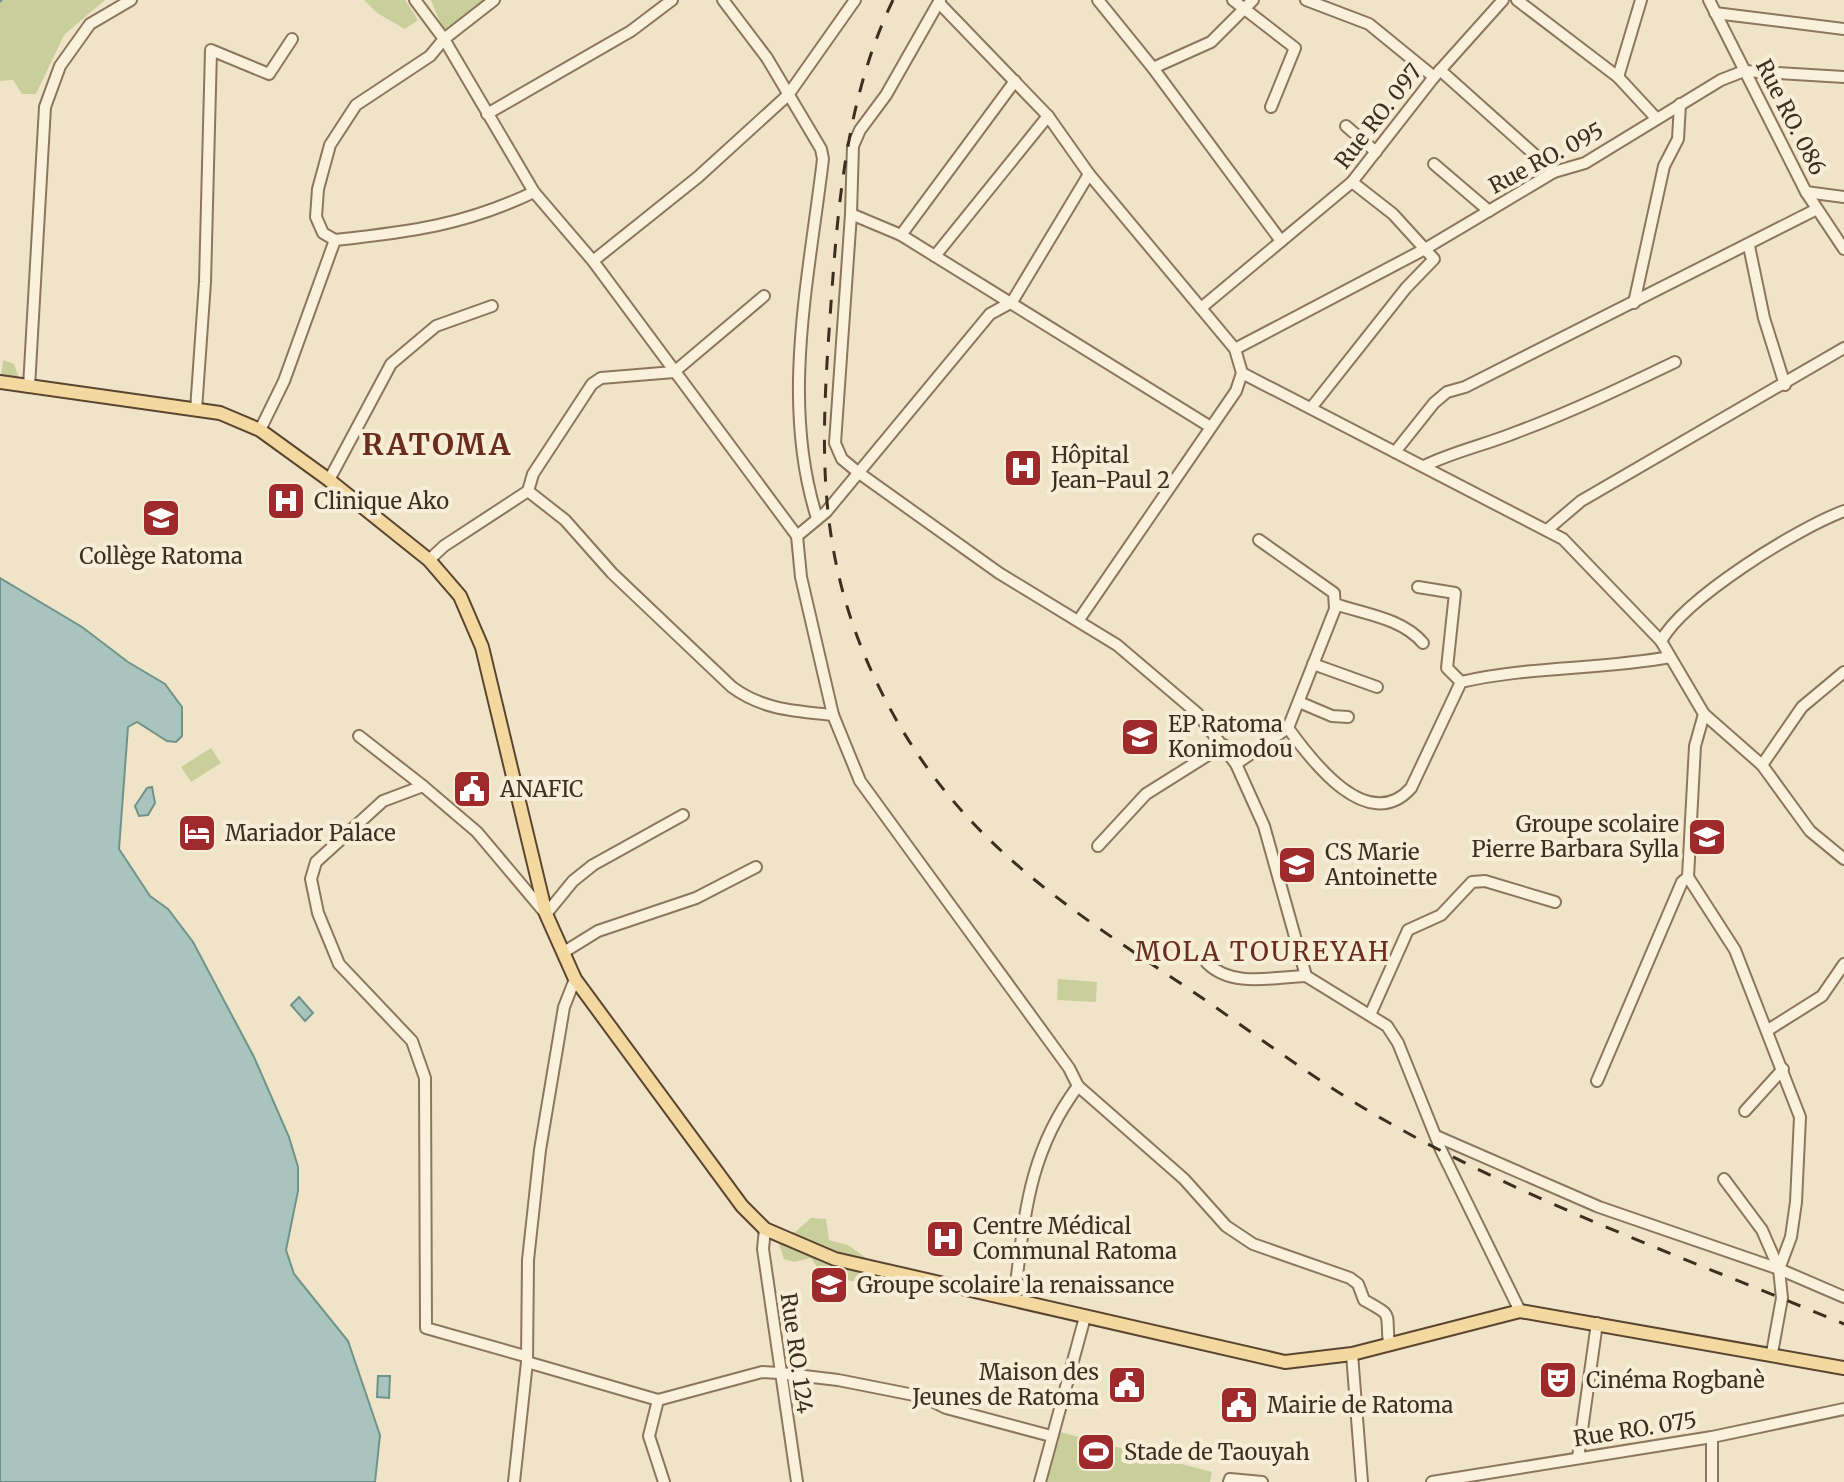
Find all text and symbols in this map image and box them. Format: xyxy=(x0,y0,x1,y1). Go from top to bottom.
street label: Rue RO. 086 xyxy=(1750,54,1832,180)
street label: Rue RO. 097 xyxy=(1328,58,1428,174)
street label: Rue RO. 095 xyxy=(1484,116,1608,200)
district label: RATOMA xyxy=(362,425,512,463)
place label: Hôpital Jean-Paul 2 xyxy=(1050,441,1170,494)
hospital icon: Hôpital Jean-Paul 2 xyxy=(1002,447,1044,489)
hospital icon: Clinique Ako xyxy=(265,480,307,522)
place label: Clinique Ako xyxy=(314,487,449,515)
school or university icon: Collège Ratoma xyxy=(140,497,182,539)
place label: Collège Ratoma xyxy=(79,542,243,570)
place label: EP Ratoma Konimodou xyxy=(1168,710,1293,763)
school or university icon: EP Ratoma Konimodou xyxy=(1119,716,1161,758)
public building icon: ANAFIC xyxy=(451,768,493,810)
place label: ANAFIC xyxy=(499,775,583,803)
place label: Groupe scolaire Pierre Barbara Sylla xyxy=(1471,810,1679,863)
hotel icon: Mariador Palace xyxy=(176,812,218,854)
school or university icon: Groupe scolaire Pierre Barbara Sylla xyxy=(1686,816,1728,858)
place label: Mariador Palace xyxy=(225,819,396,847)
place label: CS Marie Antoinette xyxy=(1324,838,1437,891)
school or university icon: CS Marie Antoinette xyxy=(1276,844,1318,886)
district label: MOLA TOUREYAH xyxy=(1135,935,1391,968)
place label: Centre Médical Communal Ratoma xyxy=(973,1212,1177,1265)
hospital icon: Centre Médical Communal Ratoma xyxy=(924,1218,966,1260)
school or university icon: Groupe scolaire la renaissance xyxy=(808,1264,850,1306)
place label: Groupe scolaire la renaissance xyxy=(857,1271,1174,1299)
street label: Rue RO. 124 xyxy=(775,1291,819,1416)
place label: Maison des Jeunes de Ratoma xyxy=(911,1358,1099,1411)
theatre icon: Cinéma Rogbanè xyxy=(1537,1359,1579,1401)
public building icon: Maison des Jeunes de Ratoma xyxy=(1106,1364,1148,1406)
place label: Cinéma Rogbanè xyxy=(1586,1366,1765,1394)
public building icon: Mairie de Ratoma xyxy=(1218,1384,1260,1426)
place label: Mairie de Ratoma xyxy=(1267,1391,1453,1419)
street label: Rue RO. 075 xyxy=(1571,1405,1699,1453)
sports icon: Stade de Taouyah xyxy=(1075,1431,1117,1473)
place label: Stade de Taouyah xyxy=(1124,1438,1310,1466)

